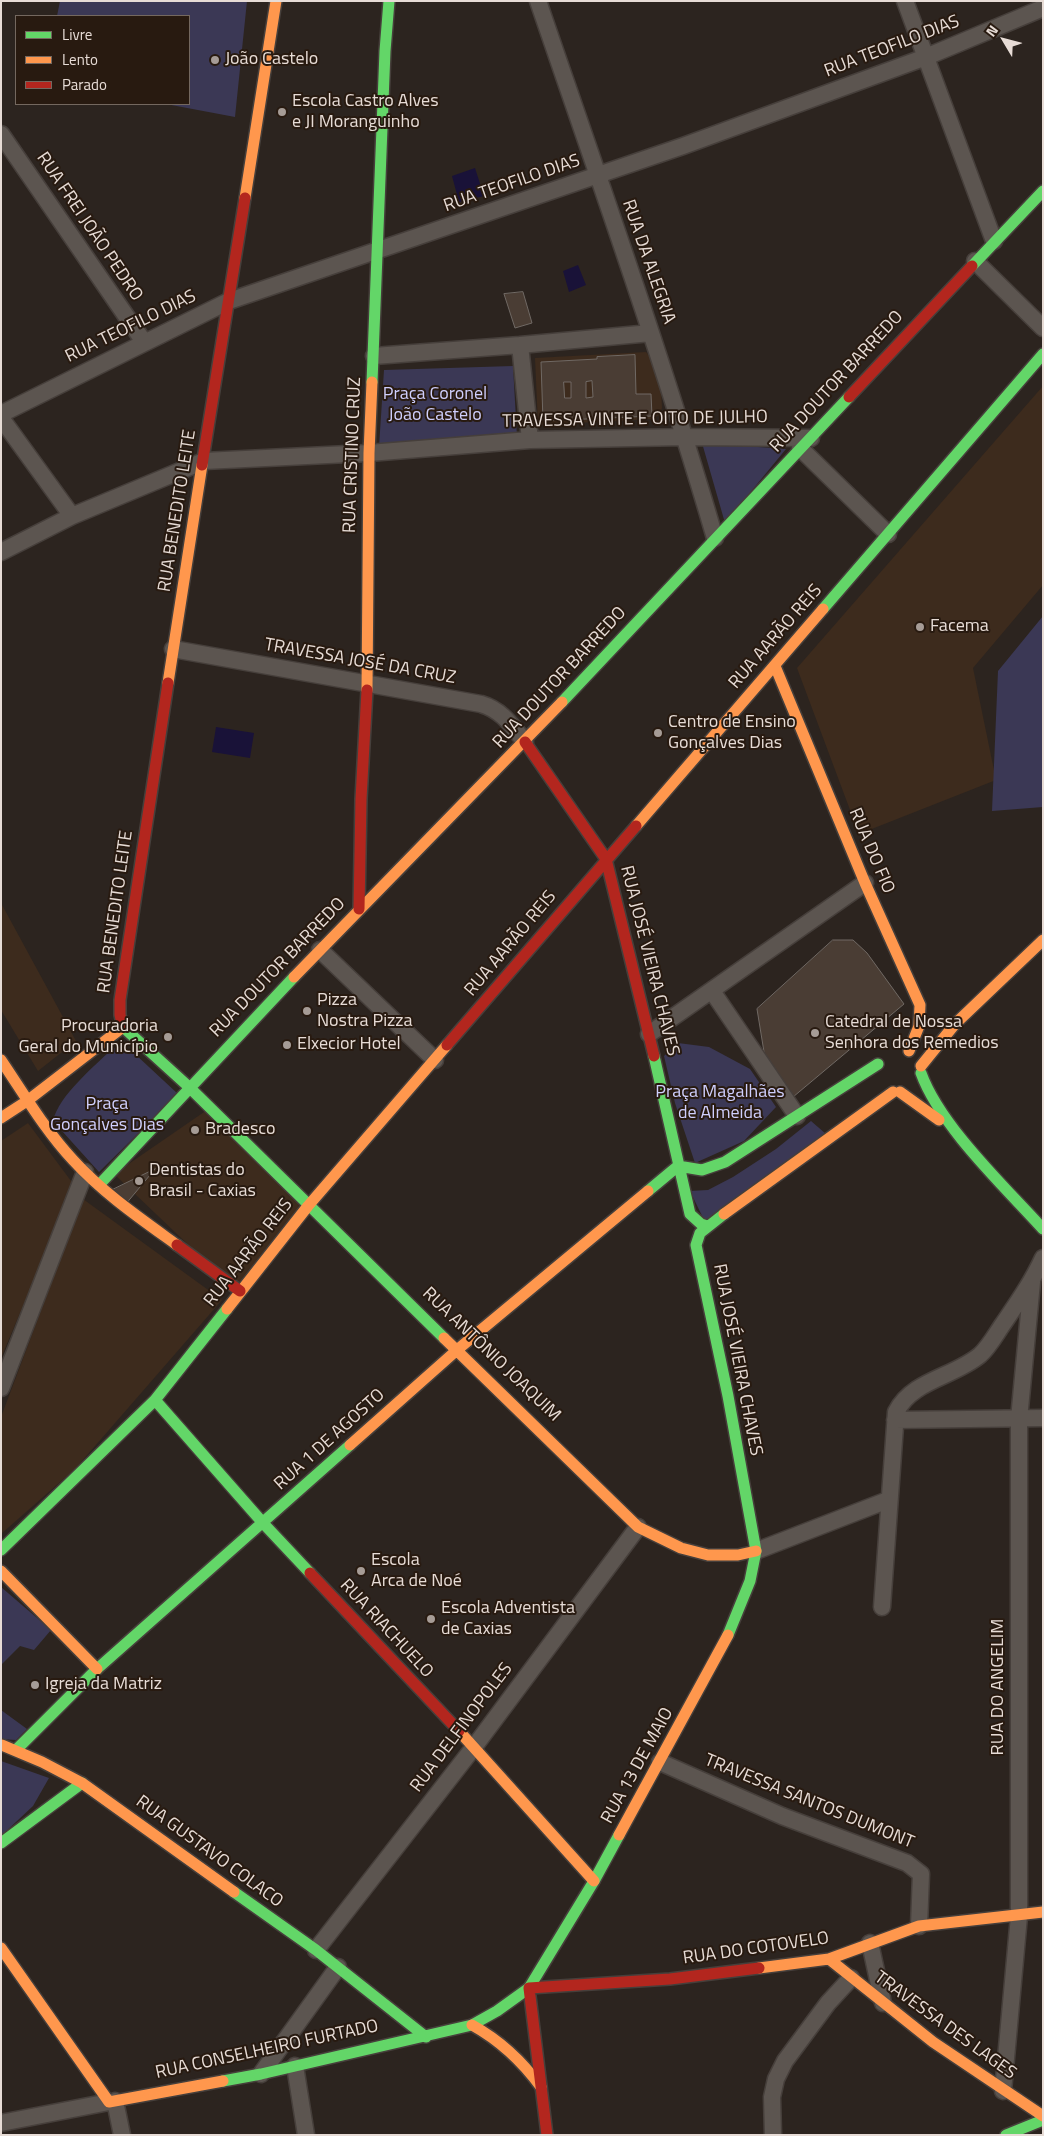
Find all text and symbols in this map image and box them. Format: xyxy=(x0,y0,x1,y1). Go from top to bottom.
street label: RUA TEOFILO DIAS xyxy=(821,11,963,83)
legend xyxy=(15,15,190,105)
north arrow xyxy=(979,15,1029,65)
text: N xyxy=(980,20,1003,41)
text: Livre xyxy=(62,23,92,46)
text: Lento xyxy=(62,48,98,71)
place label: João Castelo xyxy=(225,49,318,71)
marker: João Castelo xyxy=(209,54,221,66)
text: Parado xyxy=(62,73,107,96)
place label: Escola Castro Alves e JI Moranguinho xyxy=(292,91,439,134)
marker: Escola Castro Alves e JI Moranguinho xyxy=(276,106,288,118)
street label: RUA FREI JOÃO PEDRO xyxy=(31,149,147,305)
street label: RUA TEOFILO DIAS xyxy=(441,151,583,217)
street label: RUA DA ALEGRIA xyxy=(617,197,679,327)
street label: RUA TEOFILO DIAS xyxy=(62,286,200,368)
street label: RUA DOUTOR BARREDO xyxy=(766,307,908,457)
street label: RUA CRISTINO CRUZ xyxy=(339,377,367,533)
park label: Praça Coronel João Castelo xyxy=(383,384,487,426)
street label: TRAVESSA VINTE E OITO DE JULHO xyxy=(502,407,768,433)
street label: RUA BENEDITO LEITE xyxy=(155,428,201,594)
street label: RUA AARÃO REIS xyxy=(725,580,827,694)
street label: RUA DOUTOR BARREDO xyxy=(489,603,631,753)
place label: Facema xyxy=(930,616,989,638)
marker: Facema xyxy=(914,621,926,633)
street label: TRAVESSA JOSÉ DA CRUZ xyxy=(263,635,457,689)
place label: Centro de Ensino Gonçalves Dias xyxy=(668,712,796,754)
marker: Centro de Ensino Gonçalves Dias xyxy=(652,727,664,739)
street label: RUA DO FIO xyxy=(843,805,899,897)
street label: RUA BENEDITO LEITE xyxy=(94,829,138,995)
street label: RUA JOSÉ VIEIRA CHAVES xyxy=(615,864,683,1058)
street label: RUA AARÃO REIS xyxy=(461,887,561,1001)
street label: RUA DOUTOR BARREDO xyxy=(206,894,350,1042)
place label: Pizza Nostra Pizza xyxy=(317,990,412,1032)
marker: Pizza Nostra Pizza xyxy=(301,1005,313,1017)
place label: Catedral de Nossa Senhora dos Remedios xyxy=(825,1012,999,1054)
place label: Procuradoria Geral do Município xyxy=(18,1016,158,1058)
marker: Catedral de Nossa Senhora dos Remedios xyxy=(809,1027,821,1039)
marker: Procuradoria Geral do Município xyxy=(162,1031,174,1043)
place label: Elxecior Hotel xyxy=(297,1034,401,1056)
marker: Elxecior Hotel xyxy=(281,1039,293,1051)
park label: Praça Magalhães de Almeida xyxy=(655,1082,785,1124)
park label: Praça Gonçalves Dias xyxy=(50,1094,164,1136)
place label: Bradesco xyxy=(205,1119,276,1141)
marker: Bradesco xyxy=(189,1124,201,1136)
place label: Dentistas do Brasil - Caxias xyxy=(149,1160,256,1202)
marker: Dentistas do Brasil - Caxias xyxy=(133,1175,145,1187)
street label: RUA AARÃO REIS xyxy=(200,1195,298,1311)
street label: RUA JOSÉ VIEIRA CHAVES xyxy=(708,1262,766,1458)
street label: RUA ANTÔNIO JOAQUIM xyxy=(417,1283,565,1427)
street label: RUA 1 DE AGOSTO xyxy=(270,1385,390,1495)
place label: Escola Arca de Noé xyxy=(371,1550,462,1592)
marker: Escola Arca de Noé xyxy=(355,1565,367,1577)
street label: RUA RIACHUELO xyxy=(335,1575,437,1683)
place label: Escola Adventista de Caxias xyxy=(441,1598,575,1640)
marker: Escola Adventista de Caxias xyxy=(425,1613,437,1625)
street label: RUA DO ANGELIM xyxy=(988,1619,1010,1755)
street label: RUA DELFINOPOLES xyxy=(406,1659,518,1797)
place label: Igreja da Matriz xyxy=(45,1674,162,1696)
marker: Igreja da Matriz xyxy=(29,1679,41,1691)
street label: RUA 13 DE MAIO xyxy=(597,1704,679,1828)
street label: TRAVESSA SANTOS DUMONT xyxy=(701,1750,917,1854)
street label: RUA GUSTAVO COLACO xyxy=(131,1791,287,1913)
street label: RUA DO COTOVELO xyxy=(682,1928,830,1970)
street label: TRAVESSA DES LAGES xyxy=(870,1967,1020,2085)
street label: RUA CONSELHEIRO FURTADO xyxy=(153,2016,381,2084)

